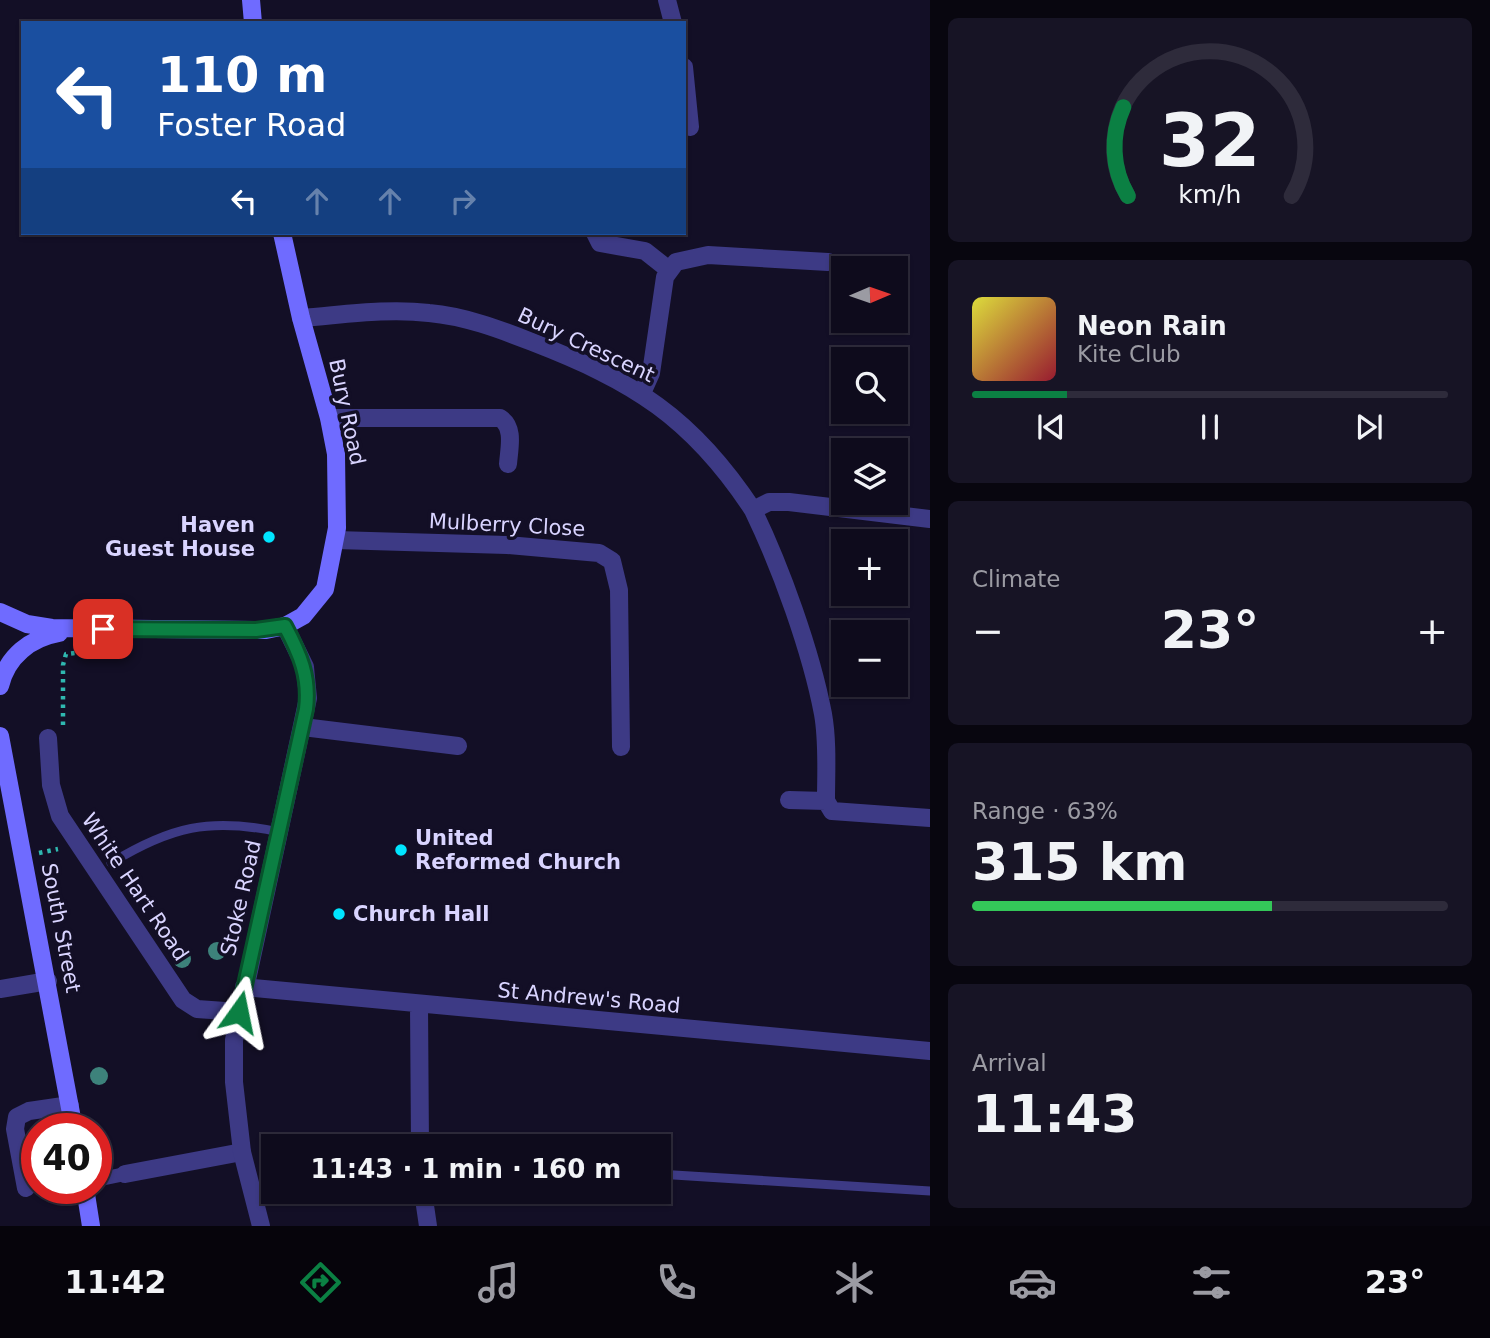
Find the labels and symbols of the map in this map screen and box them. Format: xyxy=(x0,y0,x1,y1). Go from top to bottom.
north arrow xyxy=(831,256,908,332)
street label: Bury Crescent xyxy=(514,303,658,387)
street label: Bury Road xyxy=(324,357,370,467)
street label: Mulberry Close xyxy=(428,509,586,541)
place label: Haven Guest House xyxy=(105,513,255,561)
marker: Haven Guest House xyxy=(261,529,277,545)
pin xyxy=(73,599,133,659)
street label: White Hart Road xyxy=(77,809,193,965)
place label: United Reformed Church xyxy=(415,826,621,874)
street label: Stoke Road xyxy=(216,838,266,958)
marker: United Reformed Church xyxy=(393,842,409,858)
street label: South Street xyxy=(37,861,85,995)
place label: Church Hall xyxy=(353,902,490,926)
marker: Church Hall xyxy=(331,906,347,922)
position arrow xyxy=(202,975,276,1049)
street label: St Andrew's Road xyxy=(496,978,682,1018)
speed limit sign: 40 xyxy=(21,1113,112,1204)

